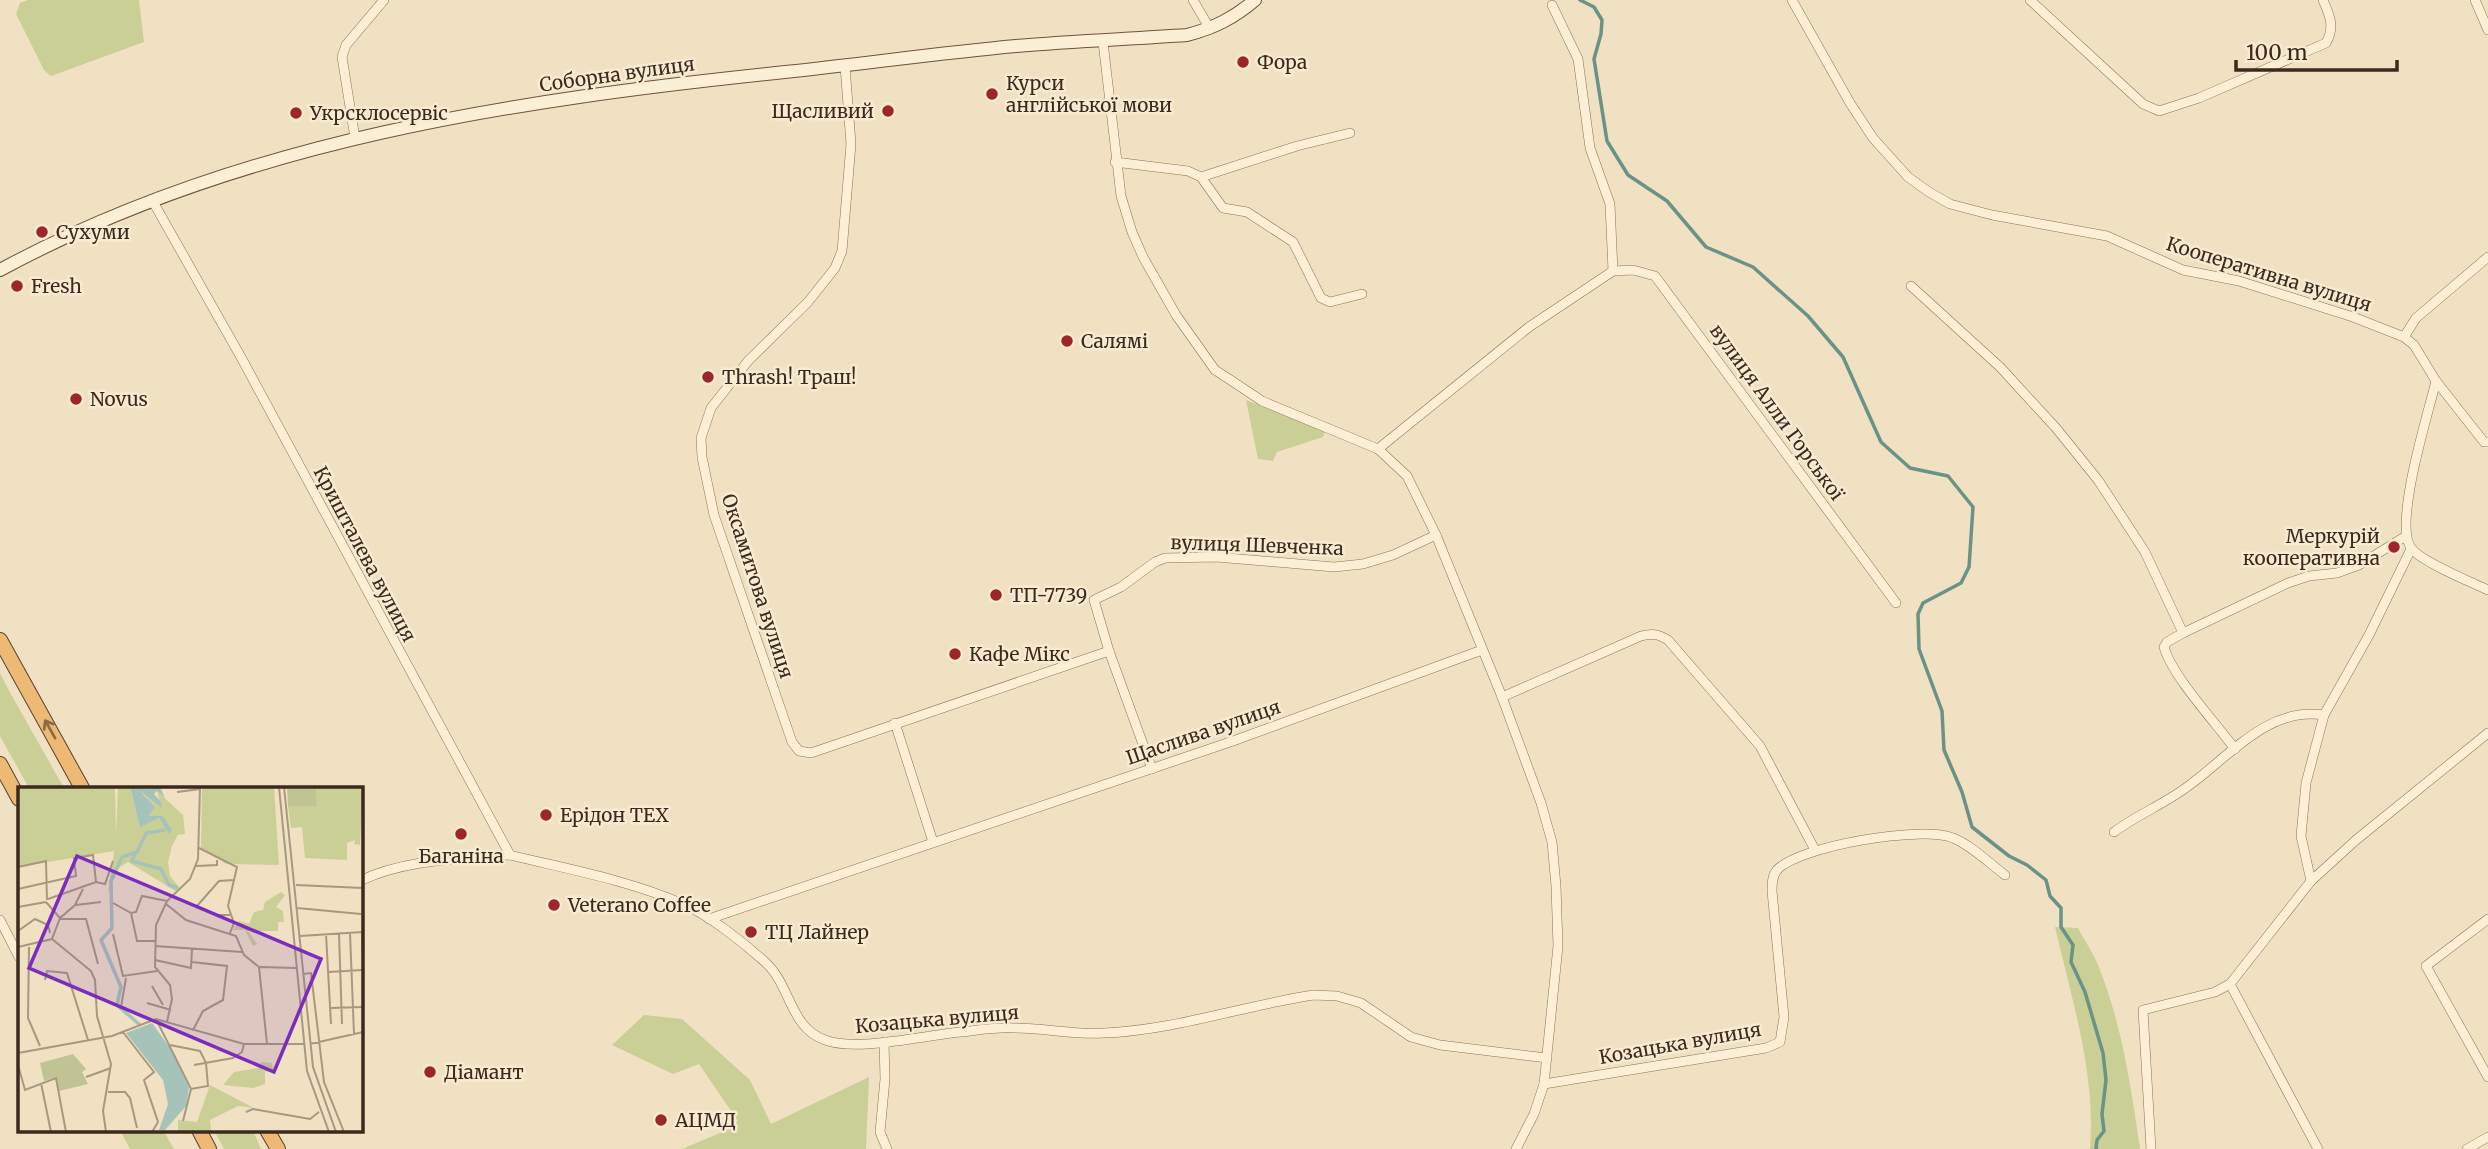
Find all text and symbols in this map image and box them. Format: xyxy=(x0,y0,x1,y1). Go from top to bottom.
scale bar xyxy=(2236,28,2397,72)
text: 100 m xyxy=(2246,39,2308,66)
place label: Фора xyxy=(1257,50,1307,74)
street label: Соборна вулиця xyxy=(538,51,696,97)
marker: Фора xyxy=(1235,54,1251,70)
place label: Курси англійської мови xyxy=(1006,71,1172,117)
marker: Курси англійської мови xyxy=(984,86,1000,102)
place label: Щасливий xyxy=(771,99,874,123)
place label: Укрсклосервіс xyxy=(309,101,448,125)
marker: Щасливий xyxy=(880,103,896,119)
marker: Укрсклосервіс xyxy=(288,105,304,121)
place label: Сухуми xyxy=(56,220,130,244)
marker: Сухуми xyxy=(34,224,50,240)
street label: Кооперативна вулиця xyxy=(2163,231,2375,317)
place label: Fresh xyxy=(31,274,82,298)
marker: Fresh xyxy=(9,278,25,294)
street label: вулиця Алли Горської xyxy=(1705,319,1850,506)
place label: Салямі xyxy=(1081,329,1148,353)
marker: Салямі xyxy=(1059,333,1075,349)
place label: Thrash! Траш! xyxy=(722,365,857,389)
marker: Thrash! Траш! xyxy=(700,369,716,385)
place label: Novus xyxy=(90,387,148,411)
marker: Novus xyxy=(68,391,84,407)
street label: Кришталева вулиця xyxy=(309,462,421,646)
street label: Оксамитова вулиця xyxy=(717,491,799,681)
place label: Меркурій кооперативна xyxy=(2243,524,2380,570)
street label: вулиця Шевченка xyxy=(1170,530,1344,560)
marker: Меркурій кооперативна xyxy=(2386,539,2402,555)
place label: ТП-7739 xyxy=(1010,583,1087,607)
marker: ТП-7739 xyxy=(988,587,1004,603)
place label: Кафе Мікс xyxy=(969,642,1070,666)
marker: Кафе Мікс xyxy=(947,646,963,662)
street label: Щаслива вулиця xyxy=(1122,694,1284,770)
one-way arrow xyxy=(42,719,56,739)
inset map xyxy=(18,787,362,1132)
place label: Ерідон ТЕХ xyxy=(560,803,669,827)
marker: Ерідон ТЕХ xyxy=(538,807,554,823)
marker: Баганіна xyxy=(453,826,469,842)
place label: Баганіна xyxy=(418,844,504,868)
place label: Veterano Coffee xyxy=(567,893,711,917)
marker: Veterano Coffee xyxy=(546,897,562,913)
place label: ТЦ Лайнер xyxy=(765,920,869,944)
marker: ТЦ Лайнер xyxy=(743,924,759,940)
street label: Козацька вулиця xyxy=(854,1000,1020,1038)
street label: Козацька вулиця xyxy=(1597,1017,1763,1069)
place label: Діамант xyxy=(444,1060,524,1084)
marker: Діамант xyxy=(422,1064,438,1080)
place label: АЦМД xyxy=(674,1108,736,1132)
marker: АЦМД xyxy=(653,1112,669,1128)

